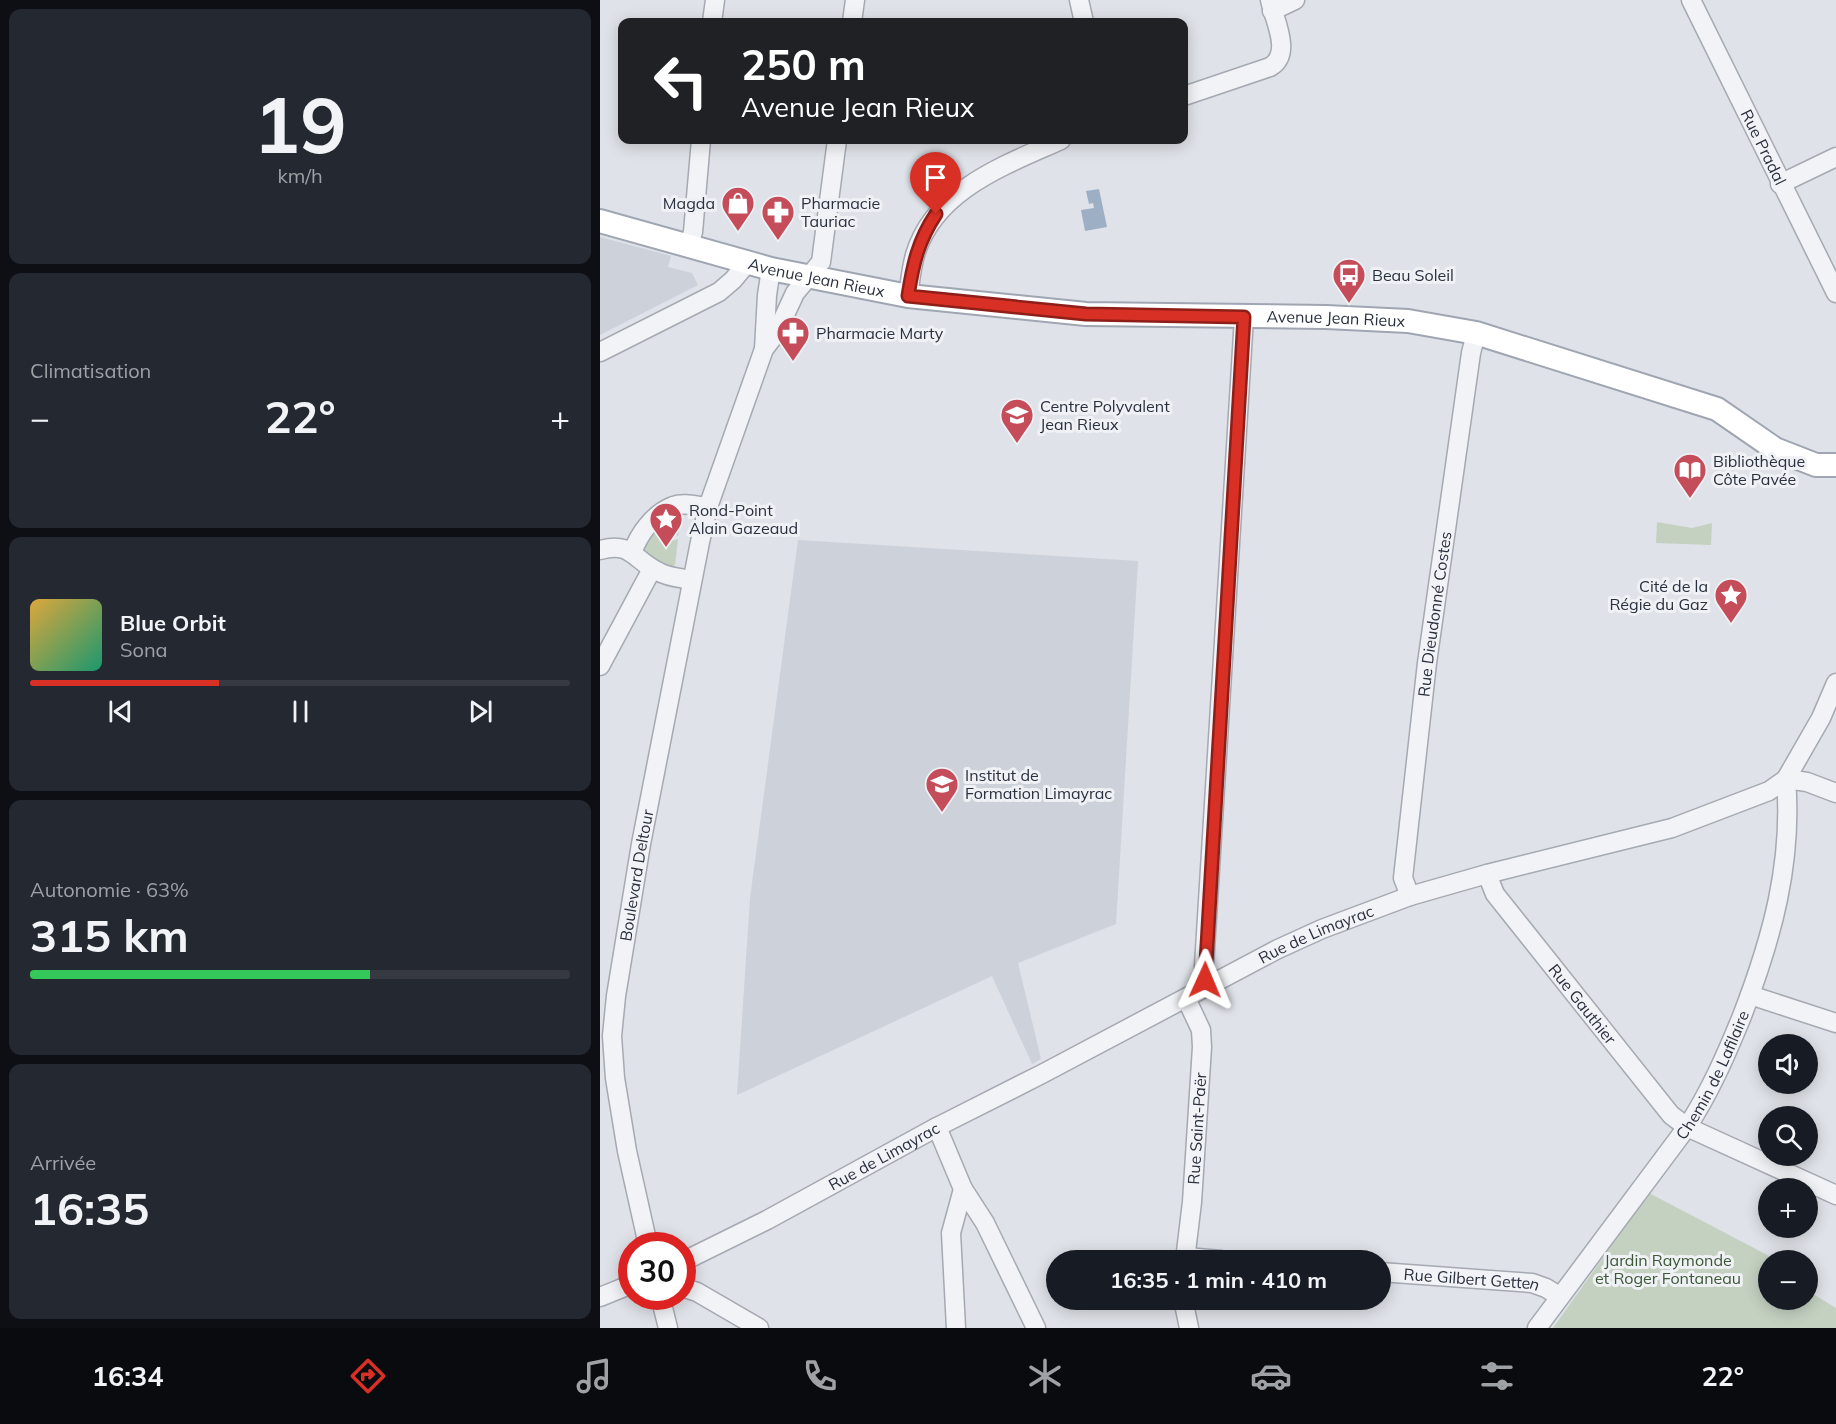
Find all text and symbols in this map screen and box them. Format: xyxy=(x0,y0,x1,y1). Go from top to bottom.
text: 250 m xyxy=(741,38,866,91)
icon: left xyxy=(642,42,720,120)
text: 19 xyxy=(253,75,347,173)
text: Avenue Jean Rieux xyxy=(741,90,975,124)
street label: Rue Pradal xyxy=(1737,106,1791,188)
pin xyxy=(910,152,961,214)
icon: arrive xyxy=(919,161,952,194)
text: km/h xyxy=(277,163,323,188)
shop icon: Magda xyxy=(720,185,756,232)
place label: Magda xyxy=(663,193,715,213)
place label: Pharmacie Tauriac xyxy=(801,193,880,231)
pharmacy icon: Pharmacie Tauriac xyxy=(760,194,796,241)
street label: Avenue Jean Rieux xyxy=(746,253,887,301)
bus stop icon: Beau Soleil xyxy=(1331,257,1367,304)
place label: Beau Soleil xyxy=(1372,265,1454,285)
street label: Avenue Jean Rieux xyxy=(1266,306,1406,331)
pharmacy icon: Pharmacie Marty xyxy=(775,315,811,362)
place label: Pharmacie Marty xyxy=(816,323,944,343)
text: Climatisation xyxy=(30,358,151,383)
text: 22° xyxy=(264,388,336,444)
place label: Centre Polyvalent Jean Rieux xyxy=(1040,396,1170,434)
text: − xyxy=(30,397,50,438)
text: + xyxy=(550,397,570,438)
school or university icon: Centre Polyvalent Jean Rieux xyxy=(999,397,1035,444)
place label: Bibliothèque Côte Pavée xyxy=(1713,451,1805,489)
library icon: Bibliothèque Côte Pavée xyxy=(1672,452,1708,499)
place label: Rond-Point Alain Gazeaud xyxy=(689,500,798,538)
place icon: Rond-Point Alain Gazeaud xyxy=(648,501,684,548)
street label: Rue Dieudonné Costes xyxy=(1413,530,1456,698)
place label: Cité de la Régie du Gaz xyxy=(1609,576,1708,614)
place icon: Cité de la Régie du Gaz xyxy=(1713,577,1749,624)
text: Blue Orbit xyxy=(120,609,226,637)
text: Sona xyxy=(120,637,168,662)
icon: previous xyxy=(104,695,137,728)
icon: pause xyxy=(284,695,317,728)
icon: next xyxy=(464,695,497,728)
place label: Institut de Formation Limayrac xyxy=(965,765,1112,803)
school or university icon: Institut de Formation Limayrac xyxy=(924,766,960,813)
street label: Boulevard Deltour xyxy=(615,808,658,943)
text: Autonomie · 63% xyxy=(30,877,189,902)
street label: Rue de Limayrac xyxy=(1255,901,1376,968)
text: 315 km xyxy=(30,907,189,963)
position arrow xyxy=(1173,948,1237,1012)
street label: Rue Gauthier xyxy=(1544,960,1621,1048)
street label: Chemin de Lafilaire xyxy=(1671,1008,1753,1143)
map controls xyxy=(1758,1034,1818,1310)
button: sound xyxy=(1758,1034,1818,1094)
street label: Rue Saint-Paër xyxy=(1183,1072,1210,1185)
button: search xyxy=(1758,1106,1818,1166)
street label: Rue de Limayrac xyxy=(825,1118,943,1195)
text: Arrivée xyxy=(30,1150,96,1175)
button: + xyxy=(1758,1178,1818,1238)
text: 16:35 xyxy=(30,1180,149,1236)
speed limit sign: 30 xyxy=(618,1232,696,1310)
park label: Jardin Raymonde et Roger Fontaneau xyxy=(1595,1250,1741,1288)
button: − xyxy=(1758,1250,1818,1310)
street label: Rue Gilbert Getten xyxy=(1403,1264,1543,1295)
text: 16:35 · 1 min · 410 m xyxy=(1110,1266,1327,1294)
icon: directions xyxy=(347,1355,389,1397)
icon: music xyxy=(573,1355,615,1397)
icon: phone xyxy=(799,1355,841,1397)
icon: climate xyxy=(1024,1355,1066,1397)
icon: car xyxy=(1250,1355,1292,1397)
icon: filters xyxy=(1476,1355,1518,1397)
text: 16:34 xyxy=(92,1359,163,1393)
text: 22° xyxy=(1701,1359,1744,1393)

